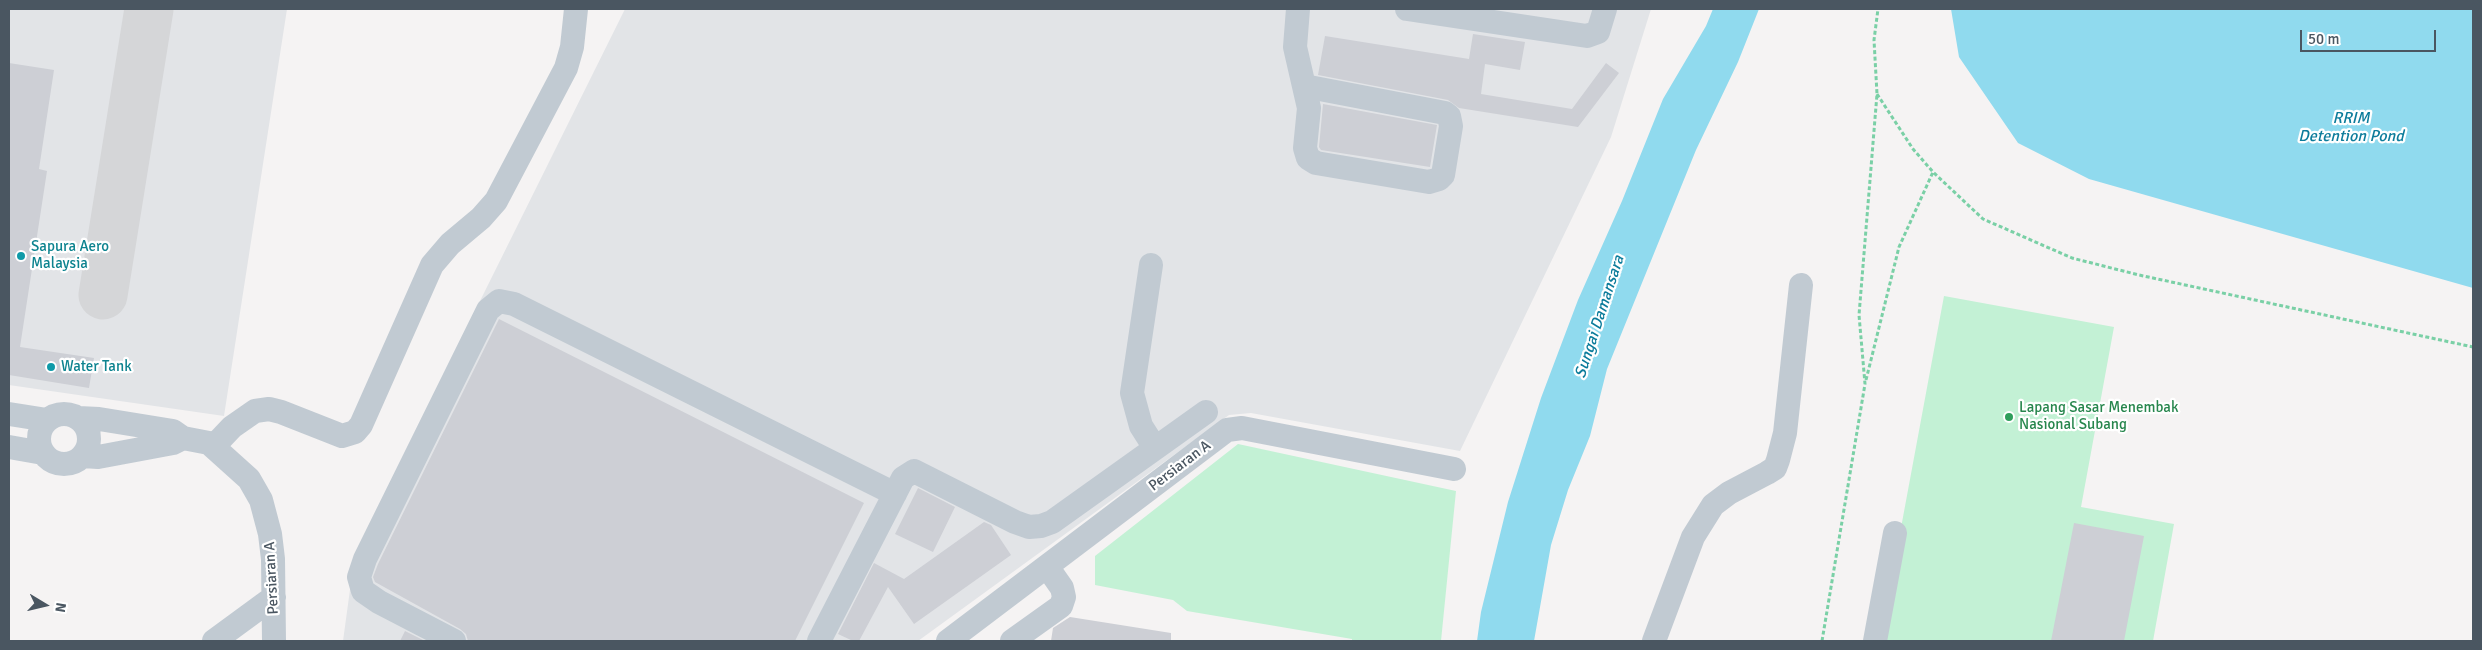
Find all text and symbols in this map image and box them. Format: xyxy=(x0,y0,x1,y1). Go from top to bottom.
scale bar xyxy=(2302,20,2438,52)
text: 50 m xyxy=(2308,30,2339,48)
water label: RRIM Detention Pond xyxy=(2298,109,2404,147)
place label: Sapura Aero Malaysia xyxy=(31,238,109,273)
marker: Sapura Aero Malaysia xyxy=(15,250,27,262)
water label: Sungai Damansara xyxy=(1571,253,1629,381)
place label: Water Tank xyxy=(61,358,132,376)
marker: Water Tank xyxy=(45,361,57,373)
place label: Lapang Sasar Menembak Nasional Subang xyxy=(2019,399,2178,434)
marker: Lapang Sasar Menembak Nasional Subang xyxy=(2003,411,2015,423)
street label: Persiaran A xyxy=(1145,437,1215,495)
street label: Persiaran A xyxy=(261,541,283,615)
north arrow xyxy=(20,580,70,630)
text: N xyxy=(51,601,69,614)

